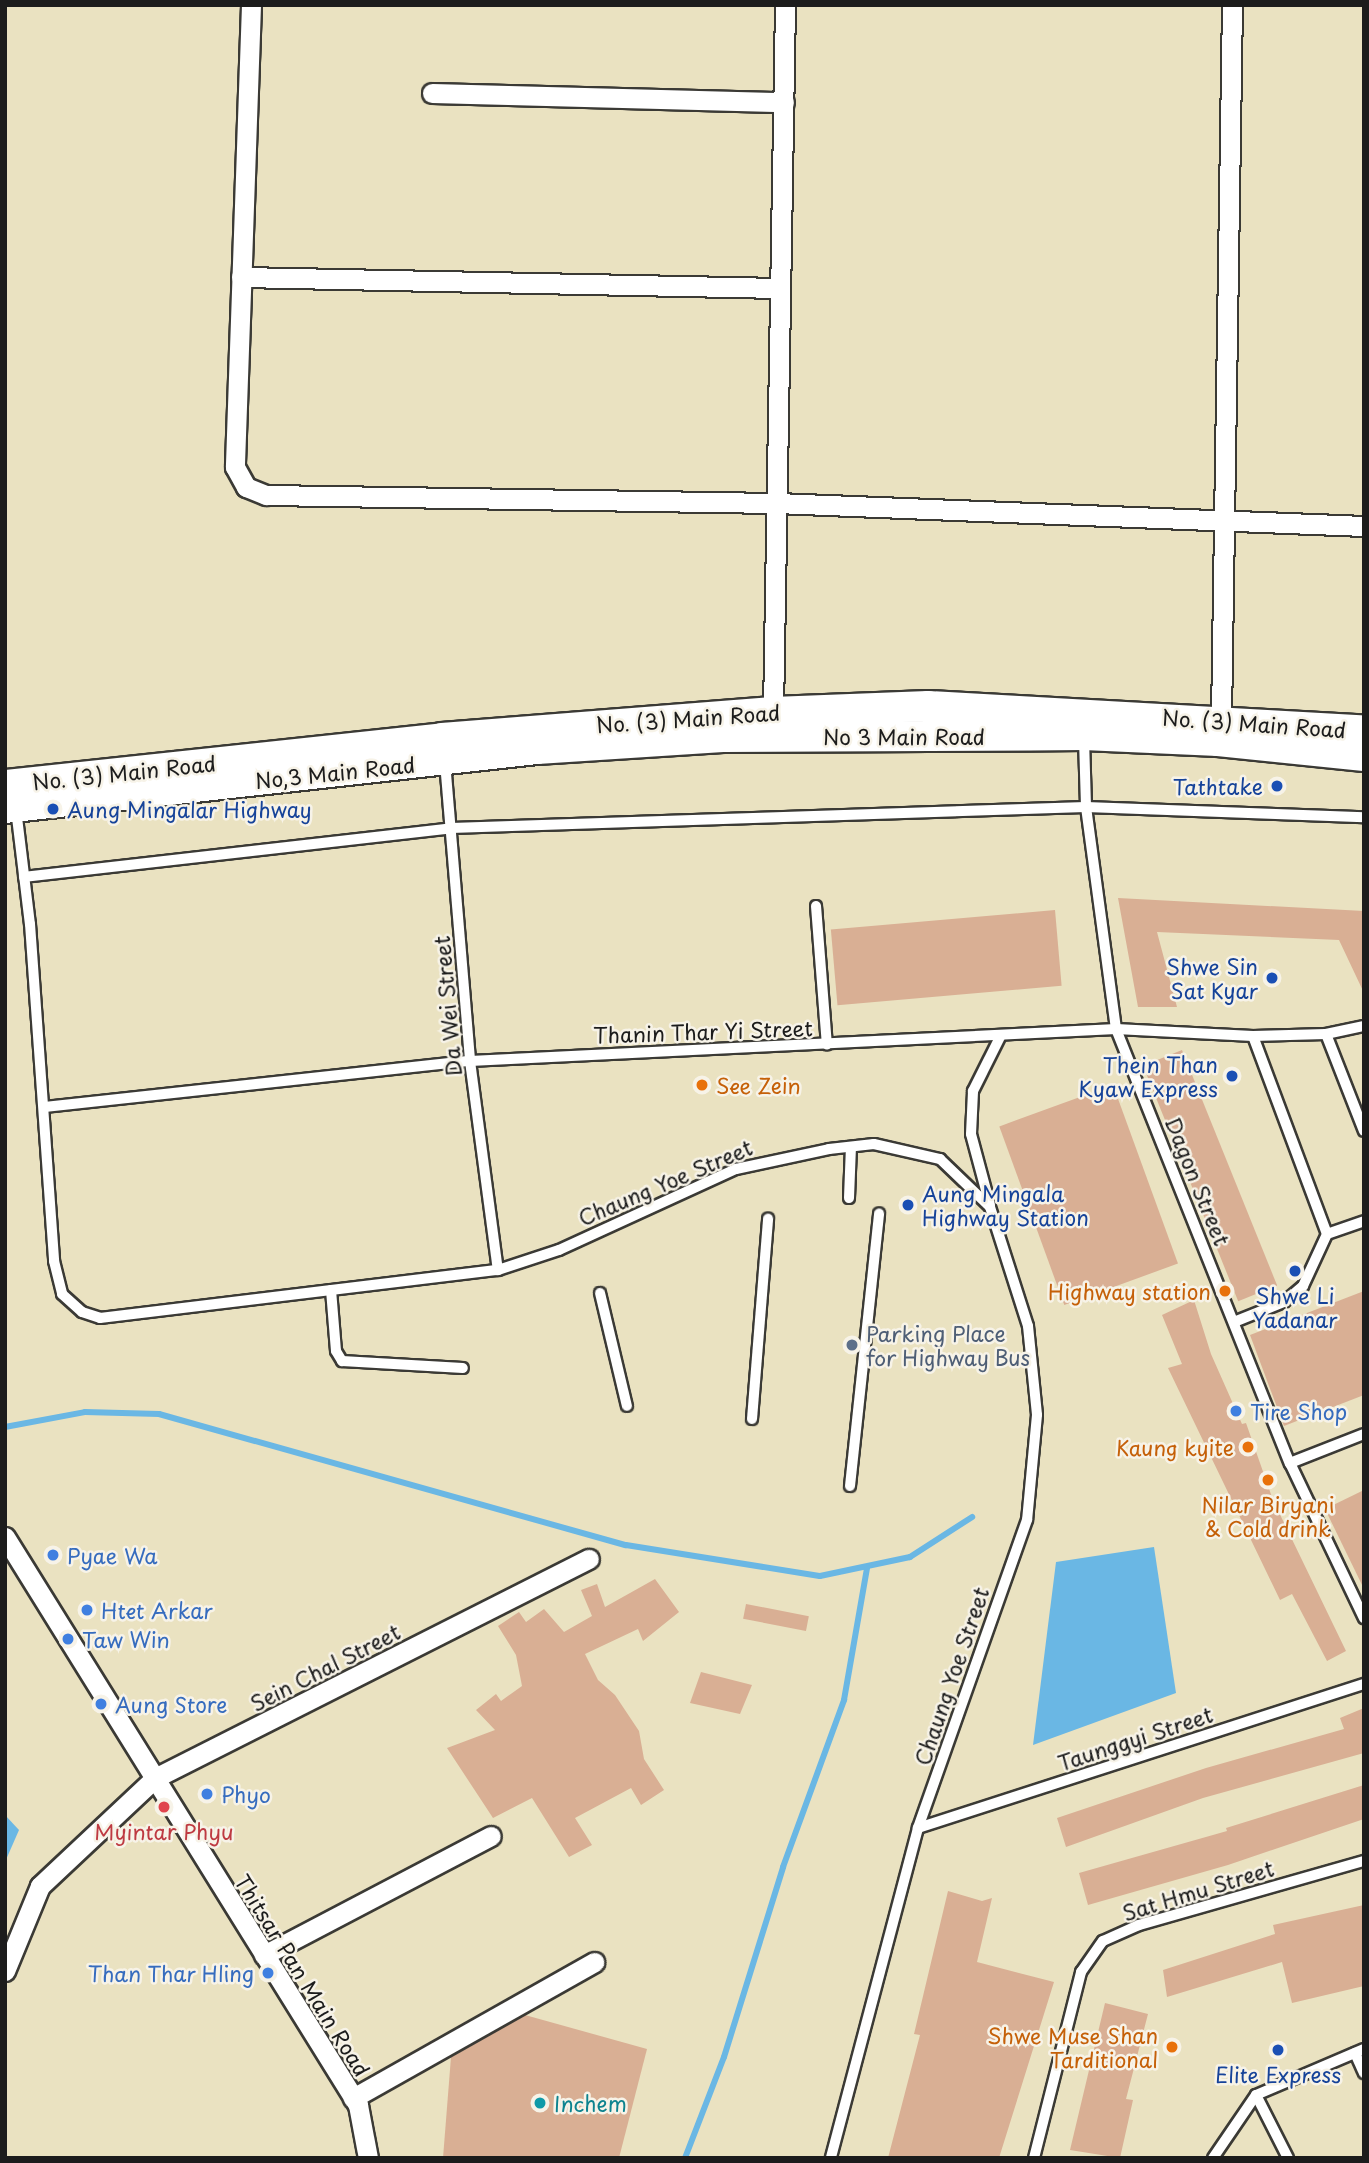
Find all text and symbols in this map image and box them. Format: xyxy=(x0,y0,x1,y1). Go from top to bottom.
street label: No. (3) Main Road xyxy=(595,699,781,737)
street label: No. (3) Main Road xyxy=(1161,704,1347,742)
street label: No 3 Main Road xyxy=(822,723,986,749)
street label: No. (3) Main Road xyxy=(31,750,217,794)
street label: No,3 Main Road xyxy=(253,751,417,793)
place label: Tathtake xyxy=(1173,773,1263,799)
marker: Tathtake xyxy=(1269,778,1285,794)
place label: Aung Mingalar Highway xyxy=(67,796,313,822)
marker: Aung Mingalar Highway xyxy=(45,801,61,817)
street label: Da Wei Street xyxy=(428,933,466,1079)
place label: Shwe Sin Sat Kyar xyxy=(1166,953,1258,1003)
marker: Shwe Sin Sat Kyar xyxy=(1264,970,1280,986)
street label: Thanin Thar Yi Street xyxy=(592,1015,814,1047)
place label: Thein Than Kyaw Express xyxy=(1078,1051,1218,1101)
marker: Thein Than Kyaw Express xyxy=(1224,1068,1240,1084)
place label: See Zein xyxy=(716,1072,802,1098)
marker: See Zein xyxy=(694,1077,710,1093)
street label: Dagon Street xyxy=(1161,1113,1235,1249)
street label: Chaung Yoe Street xyxy=(574,1134,756,1230)
place label: Aung Mingala Highway Station xyxy=(922,1180,1089,1230)
marker: Aung Mingala Highway Station xyxy=(900,1197,916,1213)
marker: Shwe Li Yadanar xyxy=(1287,1263,1303,1279)
place label: Highway station xyxy=(1048,1278,1211,1304)
place label: Shwe Li Yadanar xyxy=(1252,1282,1338,1332)
marker: Highway station xyxy=(1217,1283,1233,1299)
place label: Parking Place for Highway Bus xyxy=(866,1320,1032,1370)
marker: Parking Place for Highway Bus xyxy=(844,1337,860,1353)
place label: Tire Shop xyxy=(1250,1398,1347,1424)
marker: Tire Shop xyxy=(1228,1403,1244,1419)
place label: Kaung kyite xyxy=(1115,1434,1234,1460)
marker: Kaung kyite xyxy=(1240,1439,1256,1455)
marker: Nilar Biryani & Cold drink xyxy=(1260,1472,1276,1488)
place label: Nilar Biryani & Cold drink xyxy=(1201,1491,1335,1541)
place label: Pyae Wa xyxy=(67,1542,156,1568)
marker: Pyae Wa xyxy=(45,1547,61,1563)
street label: Chaung Yoe Street xyxy=(909,1583,993,1769)
place label: Htet Arkar xyxy=(101,1597,214,1623)
marker: Htet Arkar xyxy=(79,1602,95,1618)
street label: Sein Chal Street xyxy=(245,1618,405,1716)
place label: Taw Win xyxy=(82,1626,170,1652)
marker: Taw Win xyxy=(60,1631,76,1647)
place label: Aung Store xyxy=(115,1691,228,1717)
marker: Aung Store xyxy=(93,1696,109,1712)
street label: Taunggyi Street xyxy=(1054,1701,1216,1775)
place label: Phyo xyxy=(221,1781,271,1807)
marker: Phyo xyxy=(199,1786,215,1802)
marker: Myintar Phyu xyxy=(156,1799,172,1815)
place label: Myintar Phyu xyxy=(95,1818,233,1844)
street label: Sat Hmu Street xyxy=(1119,1855,1277,1925)
street label: Thitsar Pan Main Road xyxy=(231,1870,375,2080)
place label: Than Thar Hling xyxy=(88,1960,254,1986)
marker: Than Thar Hling xyxy=(260,1965,276,1981)
place label: Shwe Muse Shan Tarditional xyxy=(987,2022,1158,2072)
marker: Shwe Muse Shan Tarditional xyxy=(1164,2039,1180,2055)
marker: Elite Express xyxy=(1270,2042,1286,2058)
place label: Elite Express xyxy=(1214,2061,1342,2087)
place label: Inchem xyxy=(554,2090,627,2116)
marker: Inchem xyxy=(532,2095,548,2111)

